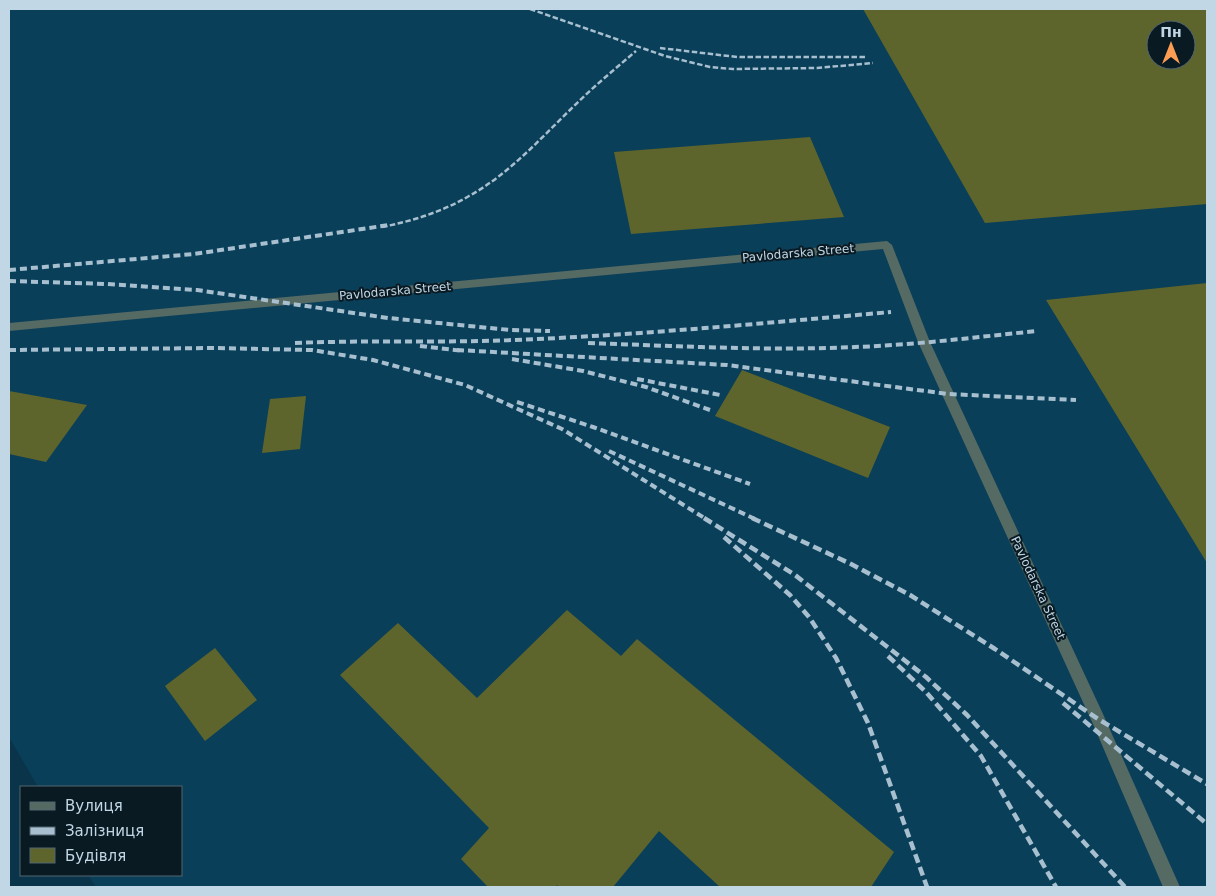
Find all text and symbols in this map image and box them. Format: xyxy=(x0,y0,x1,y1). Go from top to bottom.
north arrow xyxy=(1146,20,1196,70)
text: Пн xyxy=(1160,24,1182,40)
street label: Pavlodarska Street xyxy=(741,241,855,265)
street label: Pavlodarska Street xyxy=(338,279,452,303)
street label: Pavlodarska Street xyxy=(1008,534,1068,642)
legend xyxy=(20,786,182,876)
text: Вулиця xyxy=(65,797,123,815)
text: Залізниця xyxy=(65,822,144,840)
text: Будівля xyxy=(65,847,126,865)

